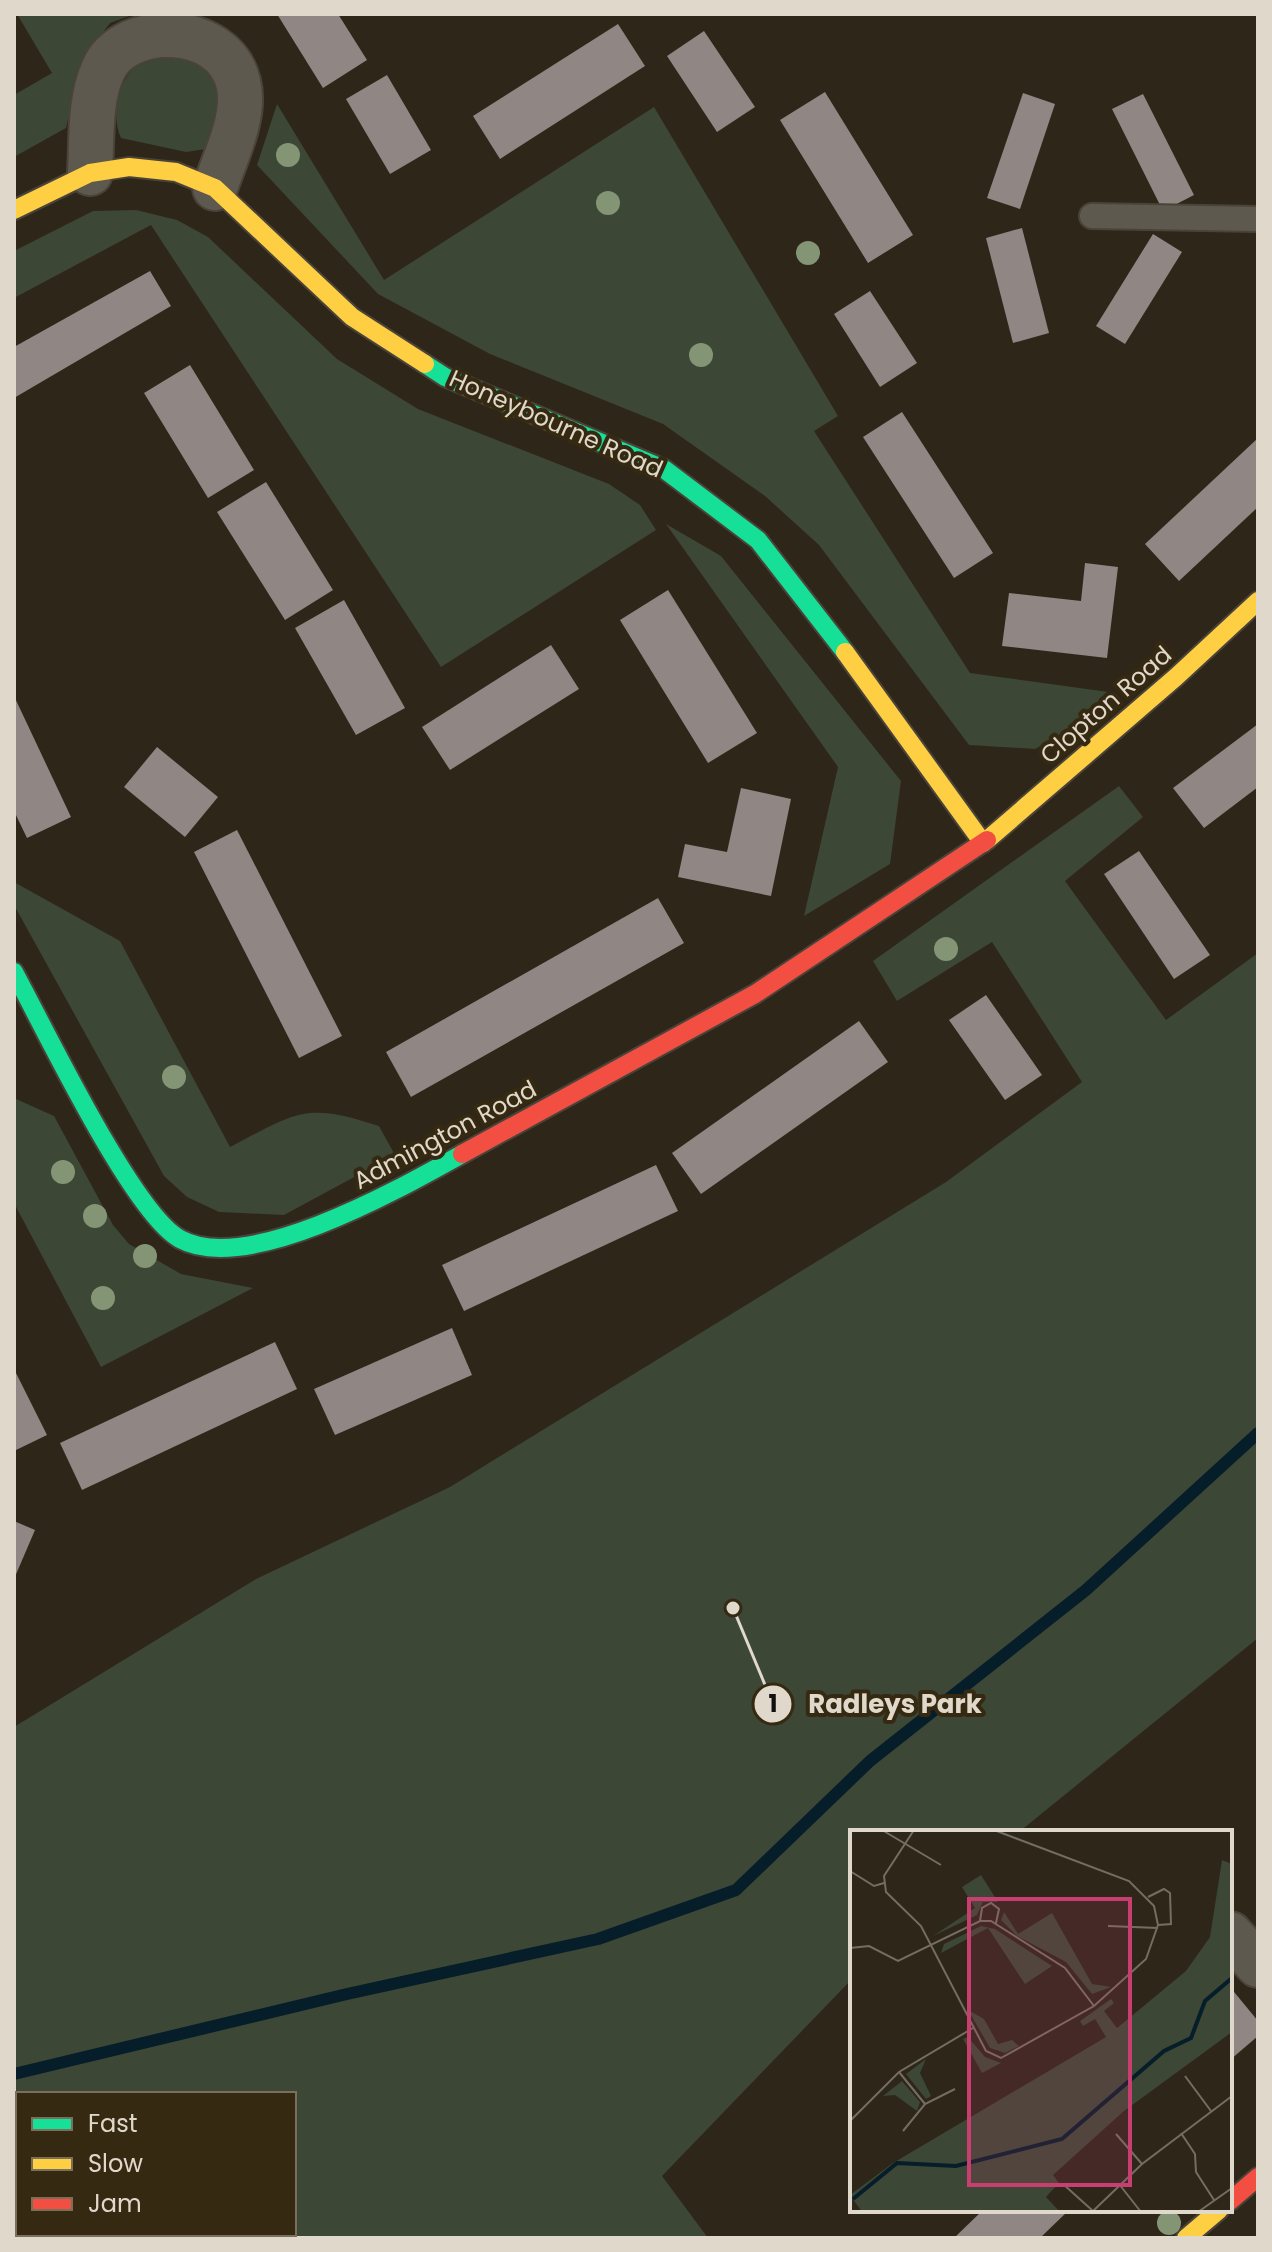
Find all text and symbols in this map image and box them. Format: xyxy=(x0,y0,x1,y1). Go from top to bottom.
street label: Honeybourne Road xyxy=(444,362,668,486)
street label: Clopton Road xyxy=(1033,638,1178,771)
street label: Admington Road xyxy=(347,1072,542,1197)
callout: Radleys Park xyxy=(753,1679,998,1729)
text: Radleys Park xyxy=(808,1686,982,1722)
text: 1 xyxy=(768,1687,778,1720)
inset map xyxy=(850,1830,1232,2212)
legend xyxy=(16,2092,296,2236)
text: Fast xyxy=(88,2107,138,2140)
text: Slow xyxy=(88,2147,143,2180)
text: Jam xyxy=(88,2187,142,2220)

